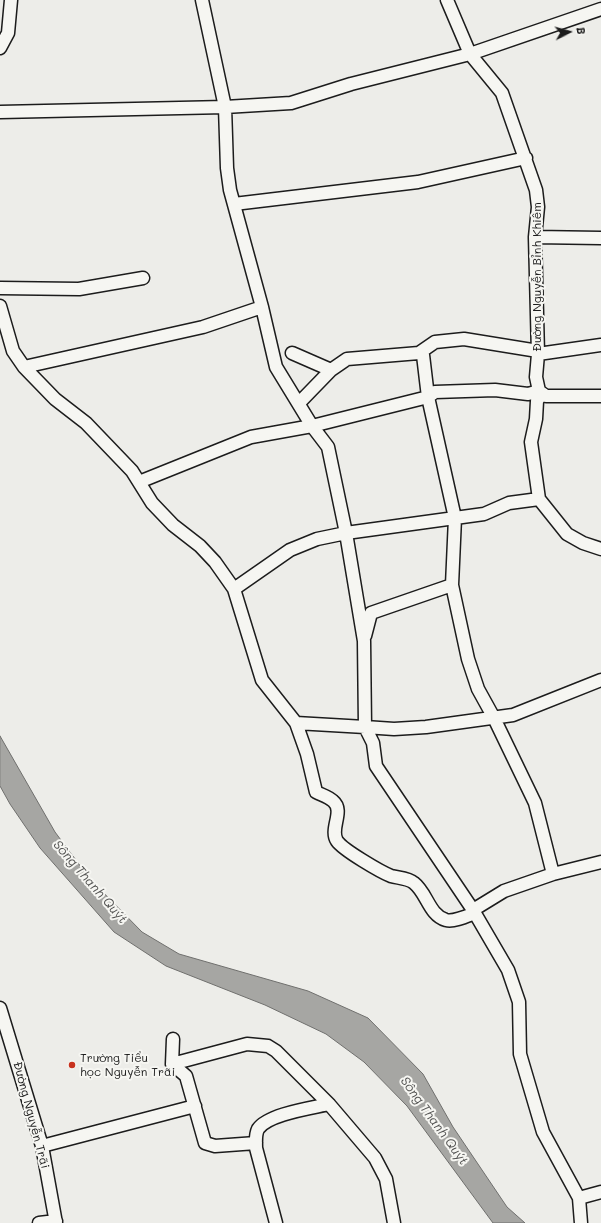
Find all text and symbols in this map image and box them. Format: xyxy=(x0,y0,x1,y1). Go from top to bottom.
north arrow xyxy=(549,12,589,52)
text: B xyxy=(574,26,589,35)
street label: Đường Nguyễn Bỉnh Khiêm xyxy=(530,202,544,352)
water label: Sông Thanh Quýt xyxy=(50,837,130,927)
place label: Trường Tiểu học Nguyễn Trãi xyxy=(80,1051,175,1079)
street label: Đường Nguyễn Trãi xyxy=(10,1060,52,1170)
marker: Trường Tiểu học Nguyễn Trãi xyxy=(67,1060,77,1070)
water label: Sông Thanh Quýt xyxy=(397,1074,471,1168)

